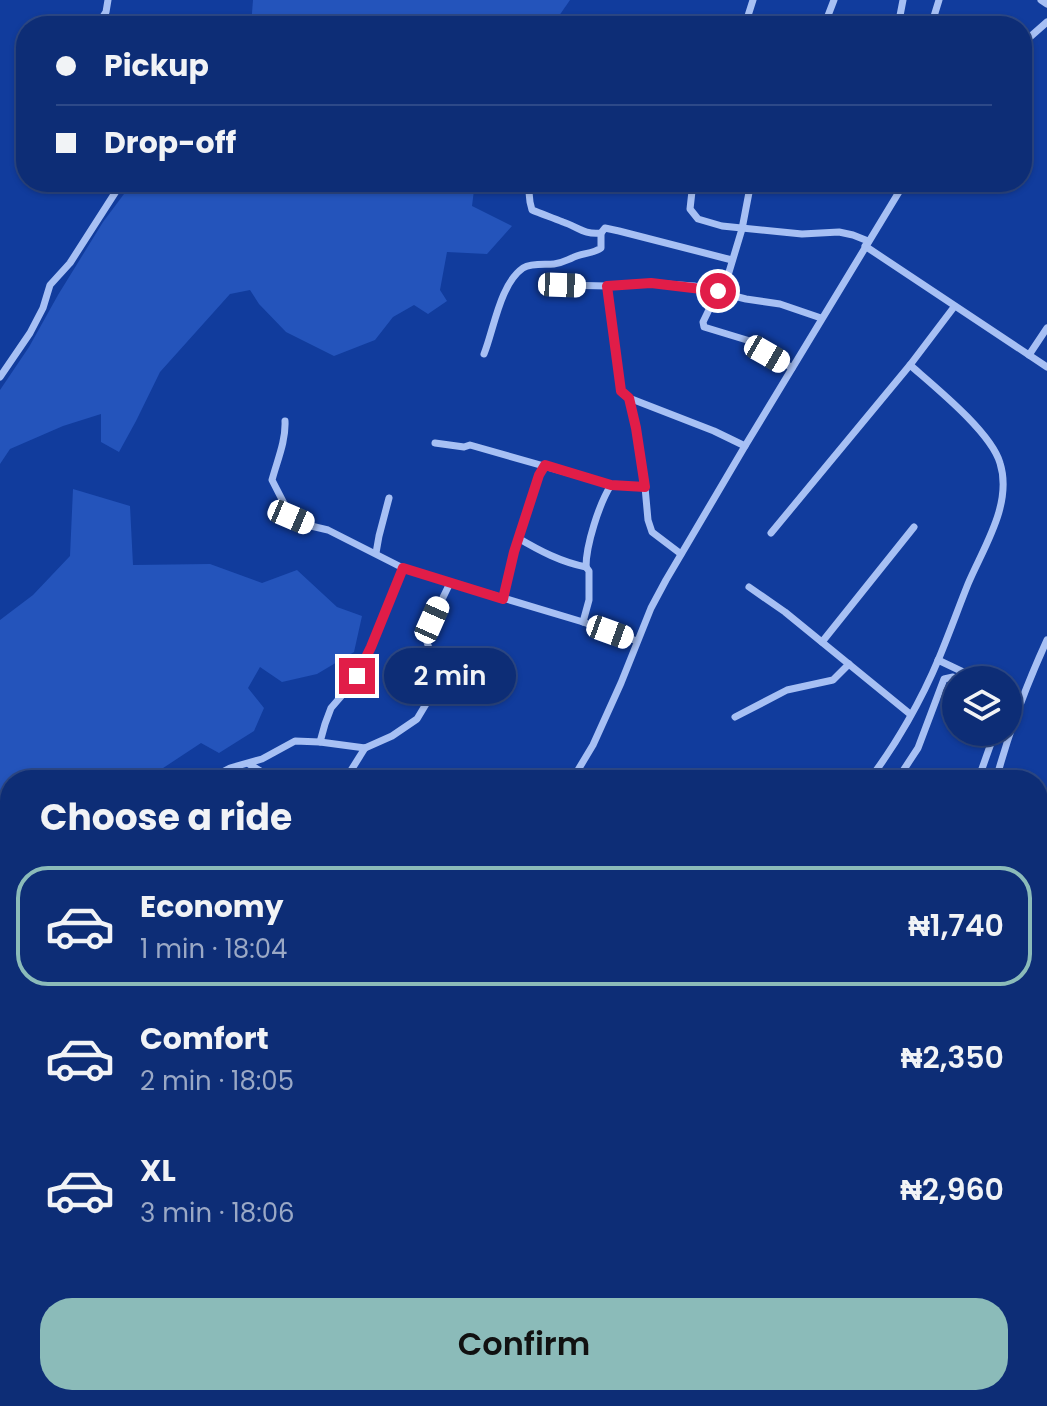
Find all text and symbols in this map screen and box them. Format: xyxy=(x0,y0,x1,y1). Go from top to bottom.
text: Pickup xyxy=(104,44,209,87)
text: Drop-off xyxy=(104,121,236,164)
car xyxy=(538,272,586,298)
route start xyxy=(700,273,736,309)
car xyxy=(740,332,794,376)
car xyxy=(264,497,318,537)
car xyxy=(411,593,453,647)
car xyxy=(583,613,637,651)
callout: 2 min xyxy=(385,648,517,704)
route end xyxy=(339,658,375,694)
text: 2 min xyxy=(414,658,486,694)
map controls xyxy=(942,666,1022,746)
button: layers xyxy=(942,666,1022,746)
text: Choose a ride xyxy=(40,792,292,843)
text: Economy xyxy=(140,885,284,928)
icon: car xyxy=(44,890,116,962)
text: ₦1,740 xyxy=(908,904,1004,947)
text: 1 min · 18:04 xyxy=(140,931,287,967)
text: Comfort xyxy=(140,1017,269,1060)
icon: car xyxy=(44,1022,116,1094)
text: ₦2,350 xyxy=(901,1036,1004,1079)
text: 2 min · 18:05 xyxy=(140,1063,294,1099)
text: XL xyxy=(140,1149,176,1192)
icon: car xyxy=(44,1154,116,1226)
text: ₦2,960 xyxy=(900,1168,1004,1211)
text: 3 min · 18:06 xyxy=(140,1195,295,1231)
button: Confirm xyxy=(40,1298,1008,1390)

